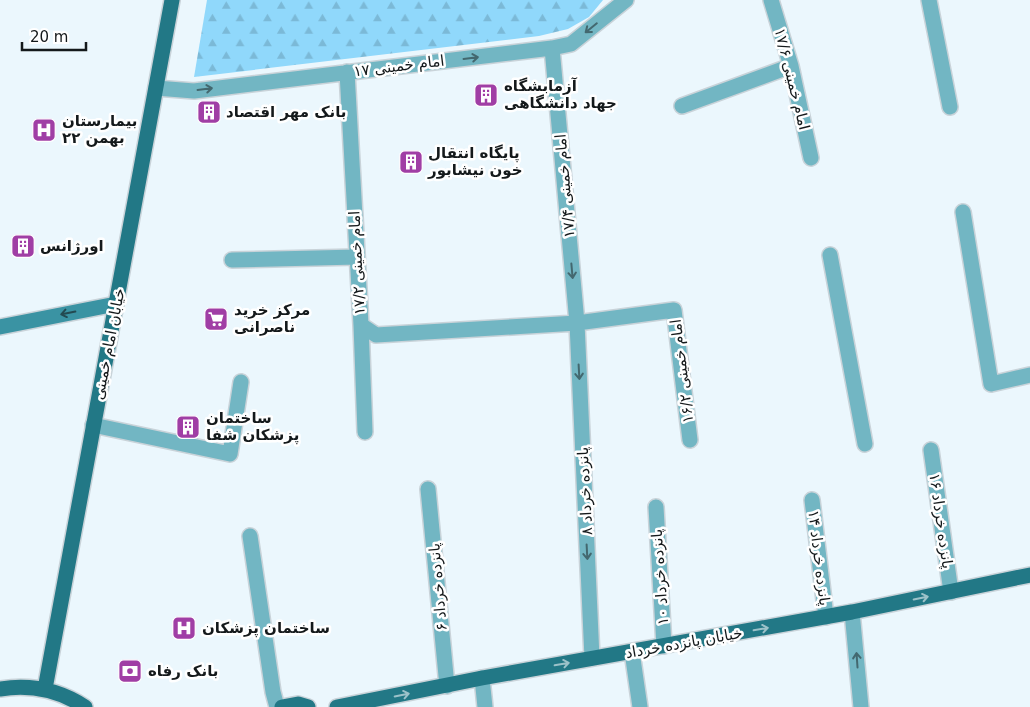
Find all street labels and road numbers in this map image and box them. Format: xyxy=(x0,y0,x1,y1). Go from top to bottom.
street label: امام خمینی ۱۷/۶ xyxy=(771,26,813,132)
street label: امام خمینی ۱۷ xyxy=(353,52,445,80)
street label: امام خمینی ۱۷/۴ xyxy=(551,133,579,239)
street label: امام خمینی ۱۷/۲ xyxy=(345,210,369,316)
street label: خیابان امام خمینی xyxy=(89,287,129,401)
street label: امام خمینی ۱۶/۲ xyxy=(667,318,697,424)
street label: پانزده خرداد ۸ xyxy=(574,446,597,536)
street label: پانزده خرداد ۱۶ xyxy=(924,472,957,570)
street label: پانزده خرداد ۱۴ xyxy=(803,509,834,607)
street label: پانزده خرداد ۱۰ xyxy=(648,528,673,626)
street label: پانزده خرداد ۶ xyxy=(425,542,452,632)
street label: خیابان پانزده خرداد xyxy=(624,624,744,663)

